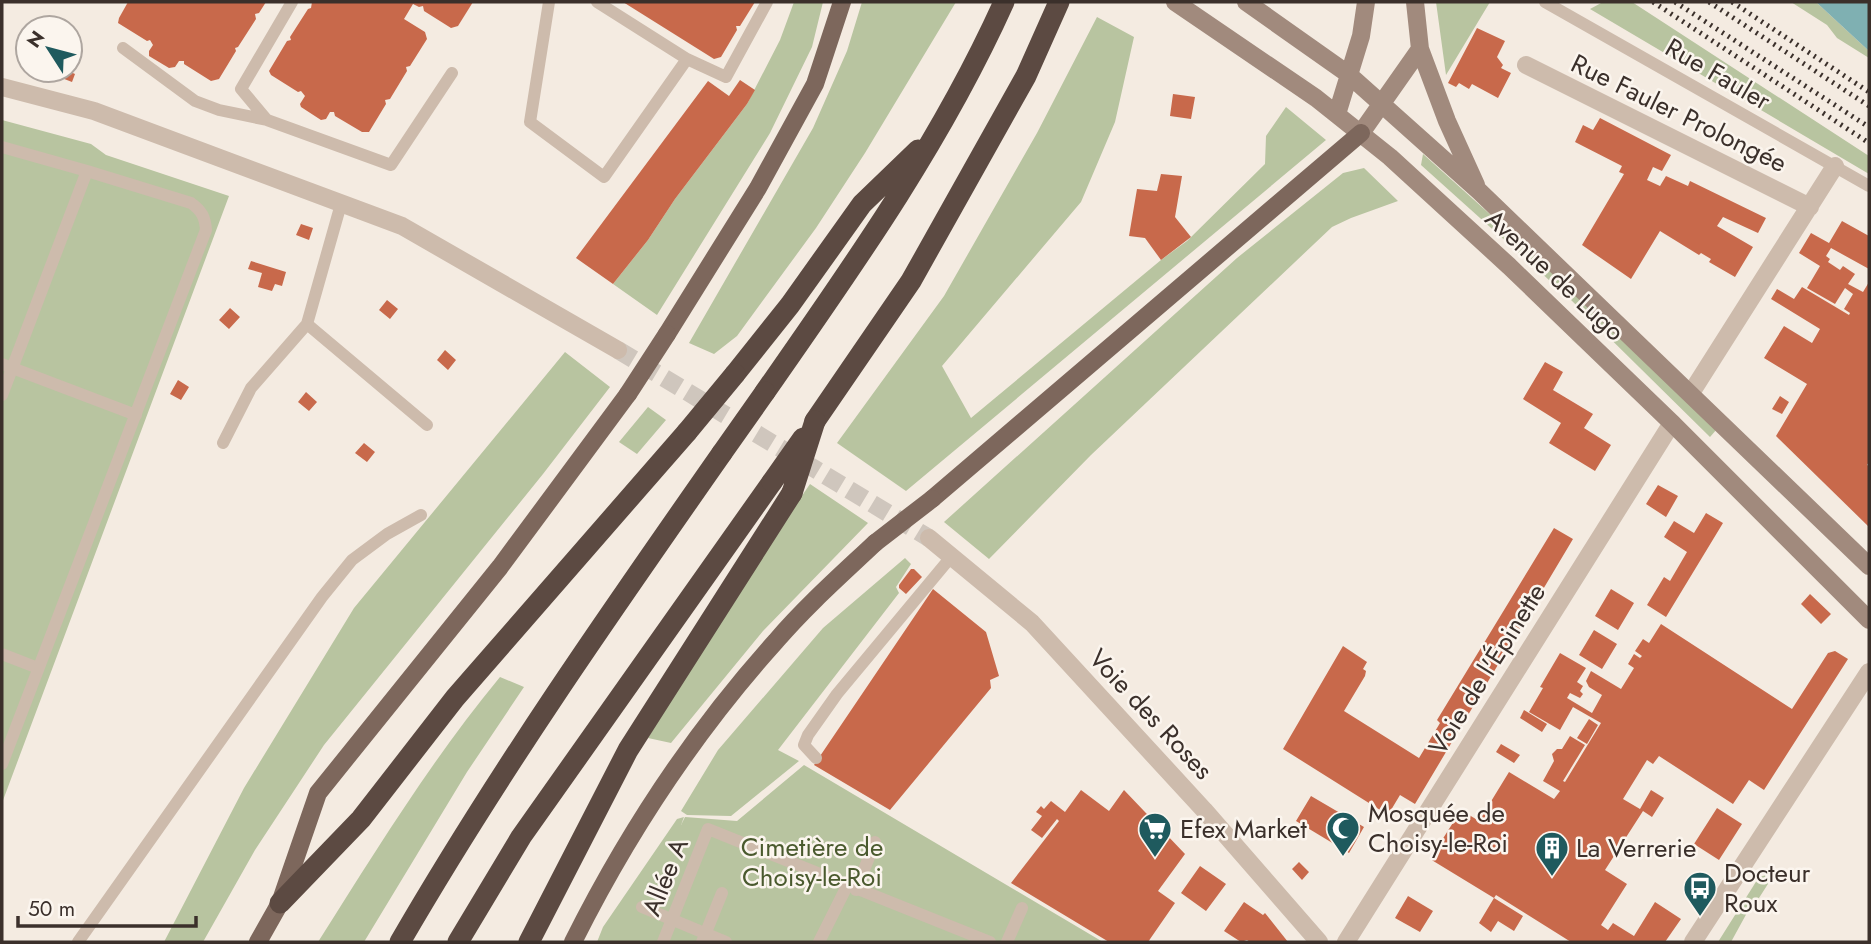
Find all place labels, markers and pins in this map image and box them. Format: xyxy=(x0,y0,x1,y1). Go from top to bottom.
place label: Mosquée de Choisy-le-Roi xyxy=(1368,794,1508,862)
mosque icon: Mosquée de Choisy-le-Roi xyxy=(1324,809,1362,858)
supermarket icon: Efex Market xyxy=(1136,810,1174,859)
place label: Efex Market xyxy=(1180,810,1307,848)
building icon: La Verrerie xyxy=(1533,829,1571,878)
place label: La Verrerie xyxy=(1576,829,1696,867)
place label: Docteur Roux xyxy=(1724,854,1811,922)
bus stop icon: Docteur Roux xyxy=(1681,869,1719,918)

